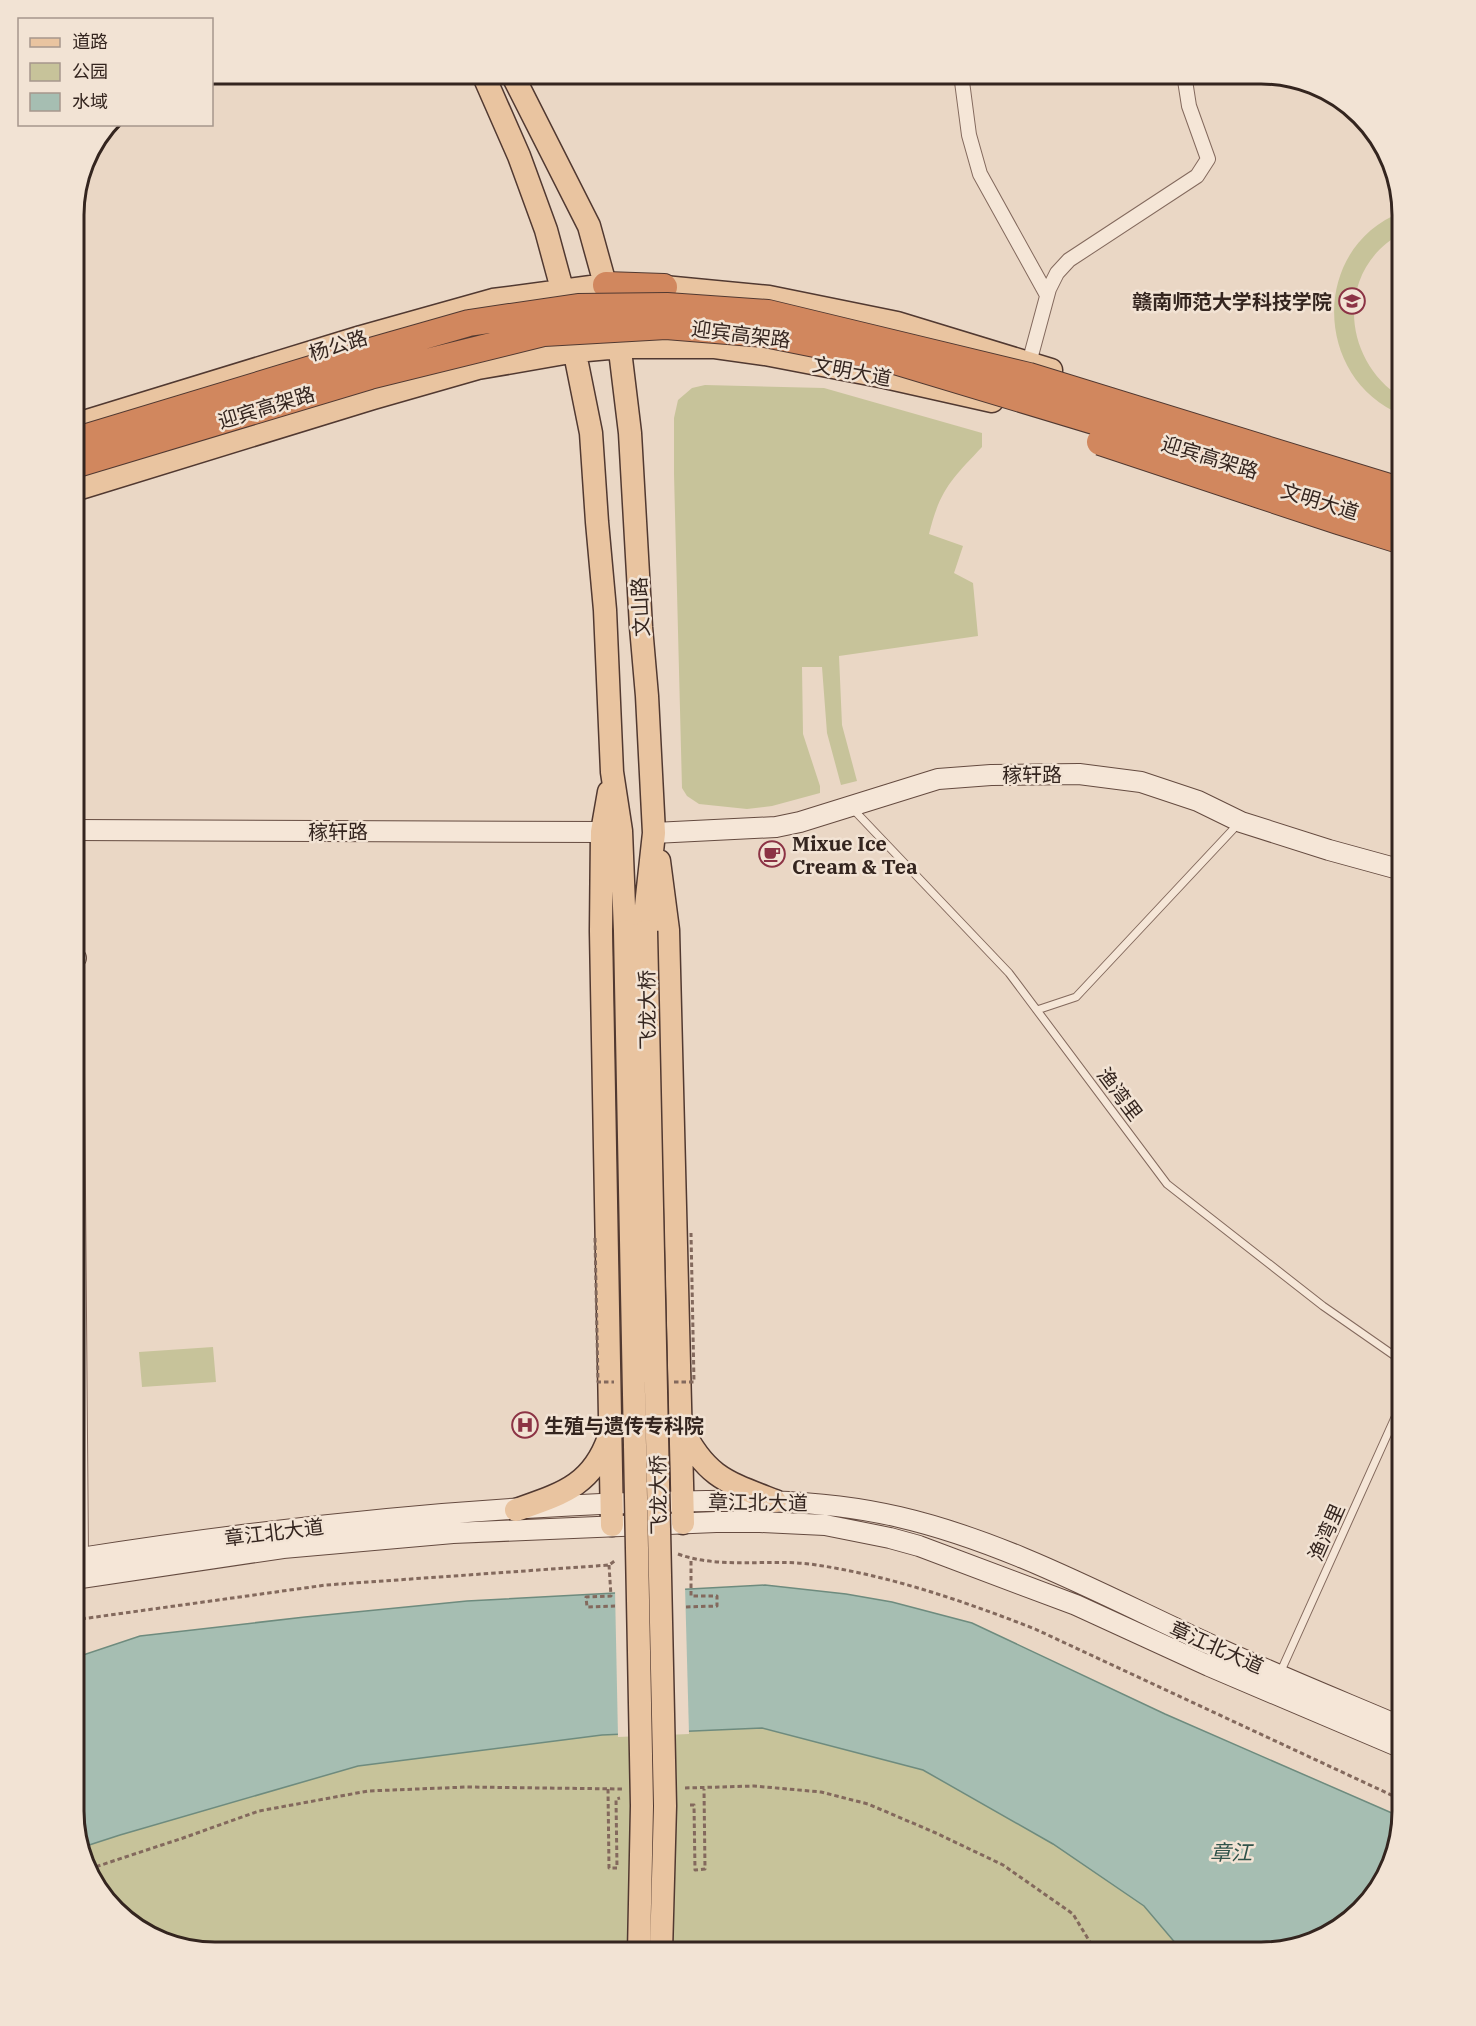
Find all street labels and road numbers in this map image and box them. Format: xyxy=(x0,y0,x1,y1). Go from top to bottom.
street label: 迎宾高架路 xyxy=(690,315,792,353)
street label: 杨公路 xyxy=(305,323,371,367)
street label: 文明大道 xyxy=(810,350,894,392)
street label: 迎宾高架路 xyxy=(214,379,318,435)
street label: 迎宾高架路 xyxy=(1158,429,1262,485)
street label: 文明大道 xyxy=(1278,476,1362,526)
street label: 文山路 xyxy=(625,576,655,638)
street label: 稼轩路 xyxy=(1002,761,1062,788)
street label: 稼轩路 xyxy=(308,818,368,845)
street label: 飞龙大桥 xyxy=(633,970,661,1050)
street label: 渔湾里 xyxy=(1091,1062,1149,1126)
street label: 飞龙大桥 xyxy=(644,1455,672,1535)
street label: 章江北大道 xyxy=(708,1488,808,1516)
street label: 渔湾里 xyxy=(1301,1499,1351,1565)
street label: 章江北大道 xyxy=(223,1513,325,1551)
street label: 章江北大道 xyxy=(1166,1614,1268,1680)

